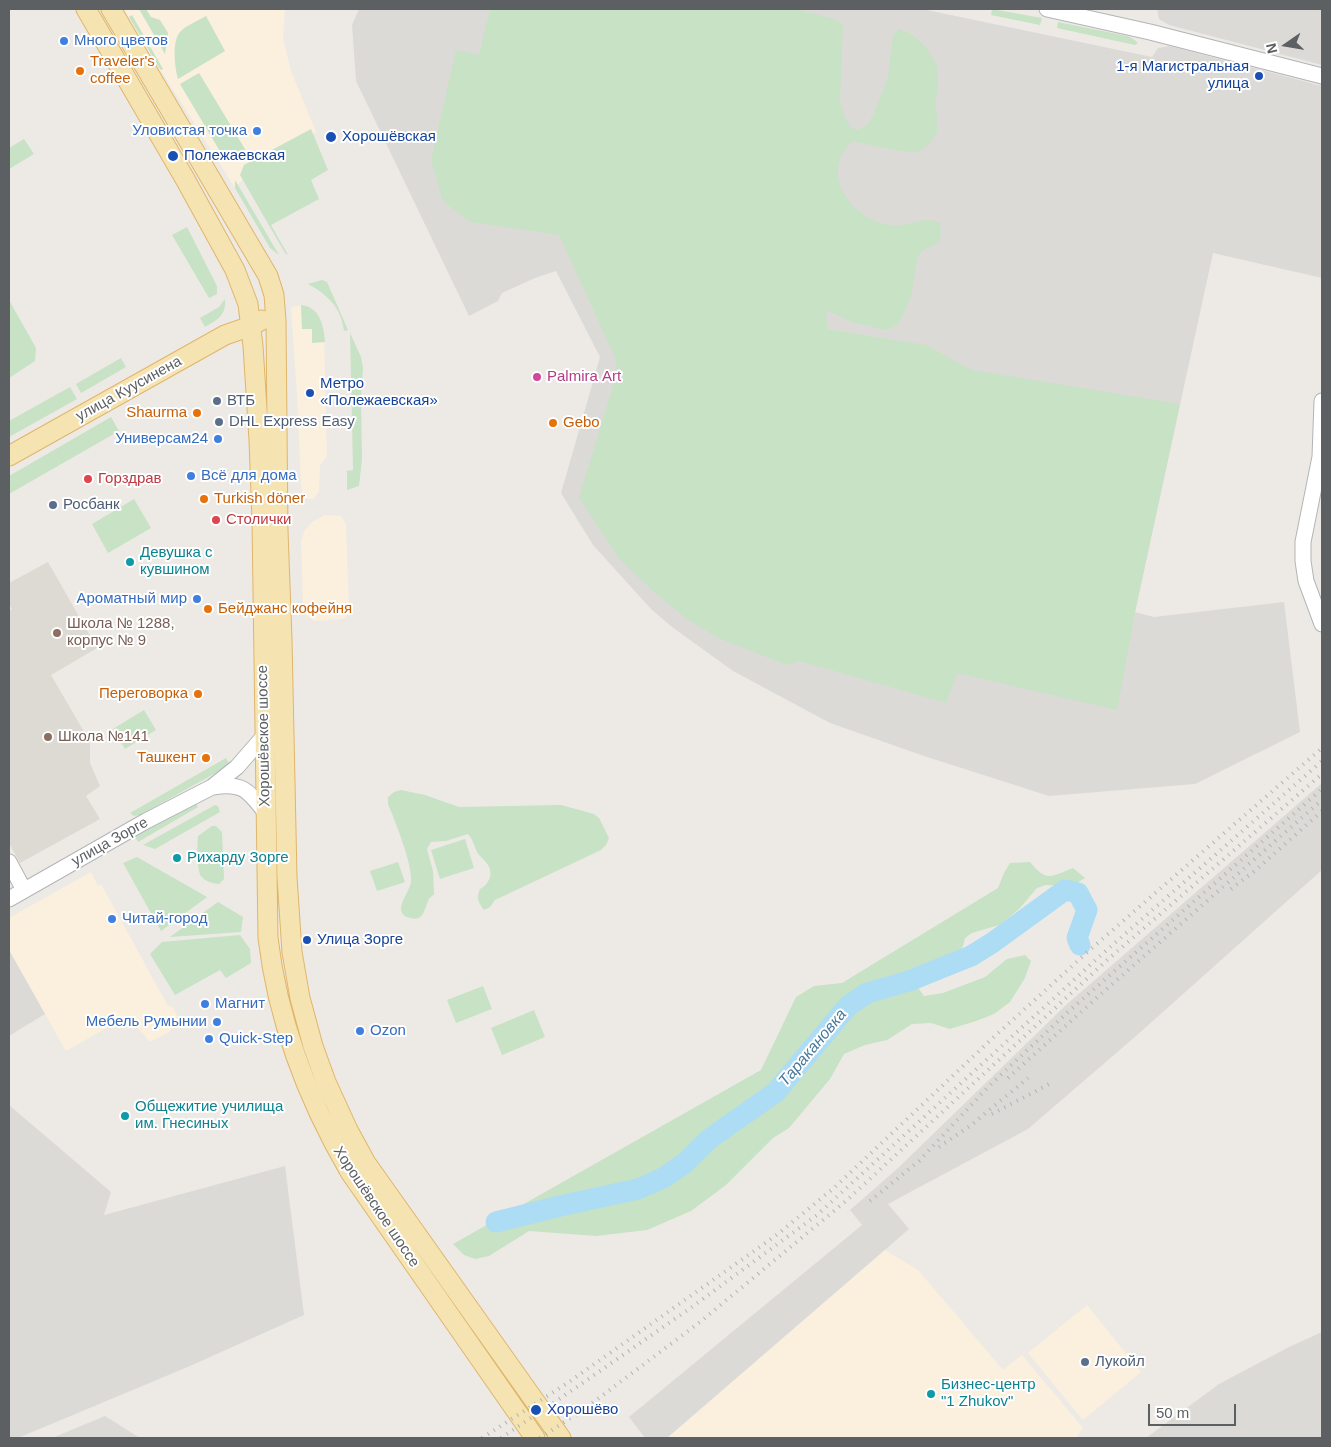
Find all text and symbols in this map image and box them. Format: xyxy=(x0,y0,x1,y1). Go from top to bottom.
north arrow xyxy=(1261,20,1311,70)
place label: Много цветов xyxy=(74,32,168,50)
marker: Много цветов xyxy=(58,35,70,47)
text: N xyxy=(1262,42,1280,55)
place label: Traveler's coffee xyxy=(90,53,155,88)
place label: 1-я Магистральная улица xyxy=(1116,58,1249,93)
marker: Traveler's coffee xyxy=(74,65,86,77)
marker: 1-я Магистральная улица xyxy=(1253,70,1265,82)
place label: Уловистая точка xyxy=(132,122,247,140)
marker: Уловистая точка xyxy=(251,125,263,137)
place label: Хорошёвская xyxy=(342,128,436,146)
marker: Хорошёвская xyxy=(324,130,338,144)
place label: Полежаевская xyxy=(184,147,285,165)
marker: Полежаевская xyxy=(166,149,180,163)
street label: улица Куусинена xyxy=(73,352,185,426)
place label: Palmira Art xyxy=(547,368,621,386)
marker: Palmira Art xyxy=(531,371,543,383)
place label: Метро «Полежаевская» xyxy=(320,375,438,410)
marker: Метро «Полежаевская» xyxy=(304,387,316,399)
place label: ВТБ xyxy=(227,392,255,410)
marker: ВТБ xyxy=(211,395,223,407)
place label: Shaurma xyxy=(126,404,187,422)
marker: Shaurma xyxy=(191,407,203,419)
place label: DHL Express Easy xyxy=(229,413,355,431)
place label: Gebo xyxy=(563,414,600,432)
marker: DHL Express Easy xyxy=(213,416,225,428)
marker: Gebo xyxy=(547,417,559,429)
place label: Универсам24 xyxy=(115,430,208,448)
marker: Универсам24 xyxy=(212,433,224,445)
place label: Всё для дома xyxy=(201,467,297,485)
place label: Горздрав xyxy=(98,470,162,488)
marker: Всё для дома xyxy=(185,470,197,482)
marker: Горздрав xyxy=(82,473,94,485)
place label: Turkish döner xyxy=(214,490,305,508)
marker: Turkish döner xyxy=(198,493,210,505)
place label: Росбанк xyxy=(63,496,120,514)
marker: Росбанк xyxy=(47,499,59,511)
place label: Столички xyxy=(226,511,291,529)
marker: Столички xyxy=(210,514,222,526)
place label: Девушка с кувшином xyxy=(140,544,213,579)
marker: Девушка с кувшином xyxy=(124,556,136,568)
place label: Ароматный мир xyxy=(76,590,187,608)
marker: Ароматный мир xyxy=(191,593,203,605)
place label: Бейджанс кофейня xyxy=(218,600,352,618)
marker: Бейджанс кофейня xyxy=(202,603,214,615)
place label: Школа № 1288, корпус № 9 xyxy=(67,615,175,650)
marker: Школа № 1288, корпус № 9 xyxy=(51,627,63,639)
street label: Хорошёвское шоссе xyxy=(254,665,274,807)
place label: Переговорка xyxy=(99,685,188,703)
marker: Переговорка xyxy=(192,688,204,700)
place label: Школа №141 xyxy=(58,728,149,746)
marker: Школа №141 xyxy=(42,731,54,743)
place label: Ташкент xyxy=(137,749,196,767)
marker: Ташкент xyxy=(200,752,212,764)
street label: улица Зорге xyxy=(69,814,151,870)
place label: Рихарду Зорге xyxy=(187,849,289,867)
marker: Рихарду Зорге xyxy=(171,852,183,864)
place label: Читай-город xyxy=(122,910,207,928)
marker: Читай-город xyxy=(106,913,118,925)
place label: Улица Зорге xyxy=(317,931,403,949)
marker: Улица Зорге xyxy=(301,934,313,946)
place label: Магнит xyxy=(215,995,265,1013)
marker: Магнит xyxy=(199,998,211,1010)
water label: Таракановка xyxy=(775,1005,851,1091)
place label: Мебель Румынии xyxy=(86,1013,207,1031)
marker: Мебель Румынии xyxy=(211,1016,223,1028)
place label: Ozon xyxy=(370,1022,406,1040)
marker: Ozon xyxy=(354,1025,366,1037)
place label: Quick-Step xyxy=(219,1030,293,1048)
marker: Quick-Step xyxy=(203,1033,215,1045)
place label: Общежитие училища им. Гнесиных xyxy=(135,1098,283,1133)
marker: Общежитие училища им. Гнесиных xyxy=(119,1110,131,1122)
street label: Хорошёвское шоссе xyxy=(329,1143,423,1271)
place label: Лукойл xyxy=(1095,1353,1145,1371)
marker: Лукойл xyxy=(1079,1356,1091,1368)
place label: Бизнес-центр "1 Zhukov" xyxy=(941,1376,1035,1411)
marker: Бизнес-центр "1 Zhukov" xyxy=(925,1388,937,1400)
scale bar xyxy=(1151,1394,1238,1426)
place label: Хорошёво xyxy=(547,1401,618,1419)
marker: Хорошёво xyxy=(529,1403,543,1417)
text: 50 m xyxy=(1156,1404,1189,1421)

